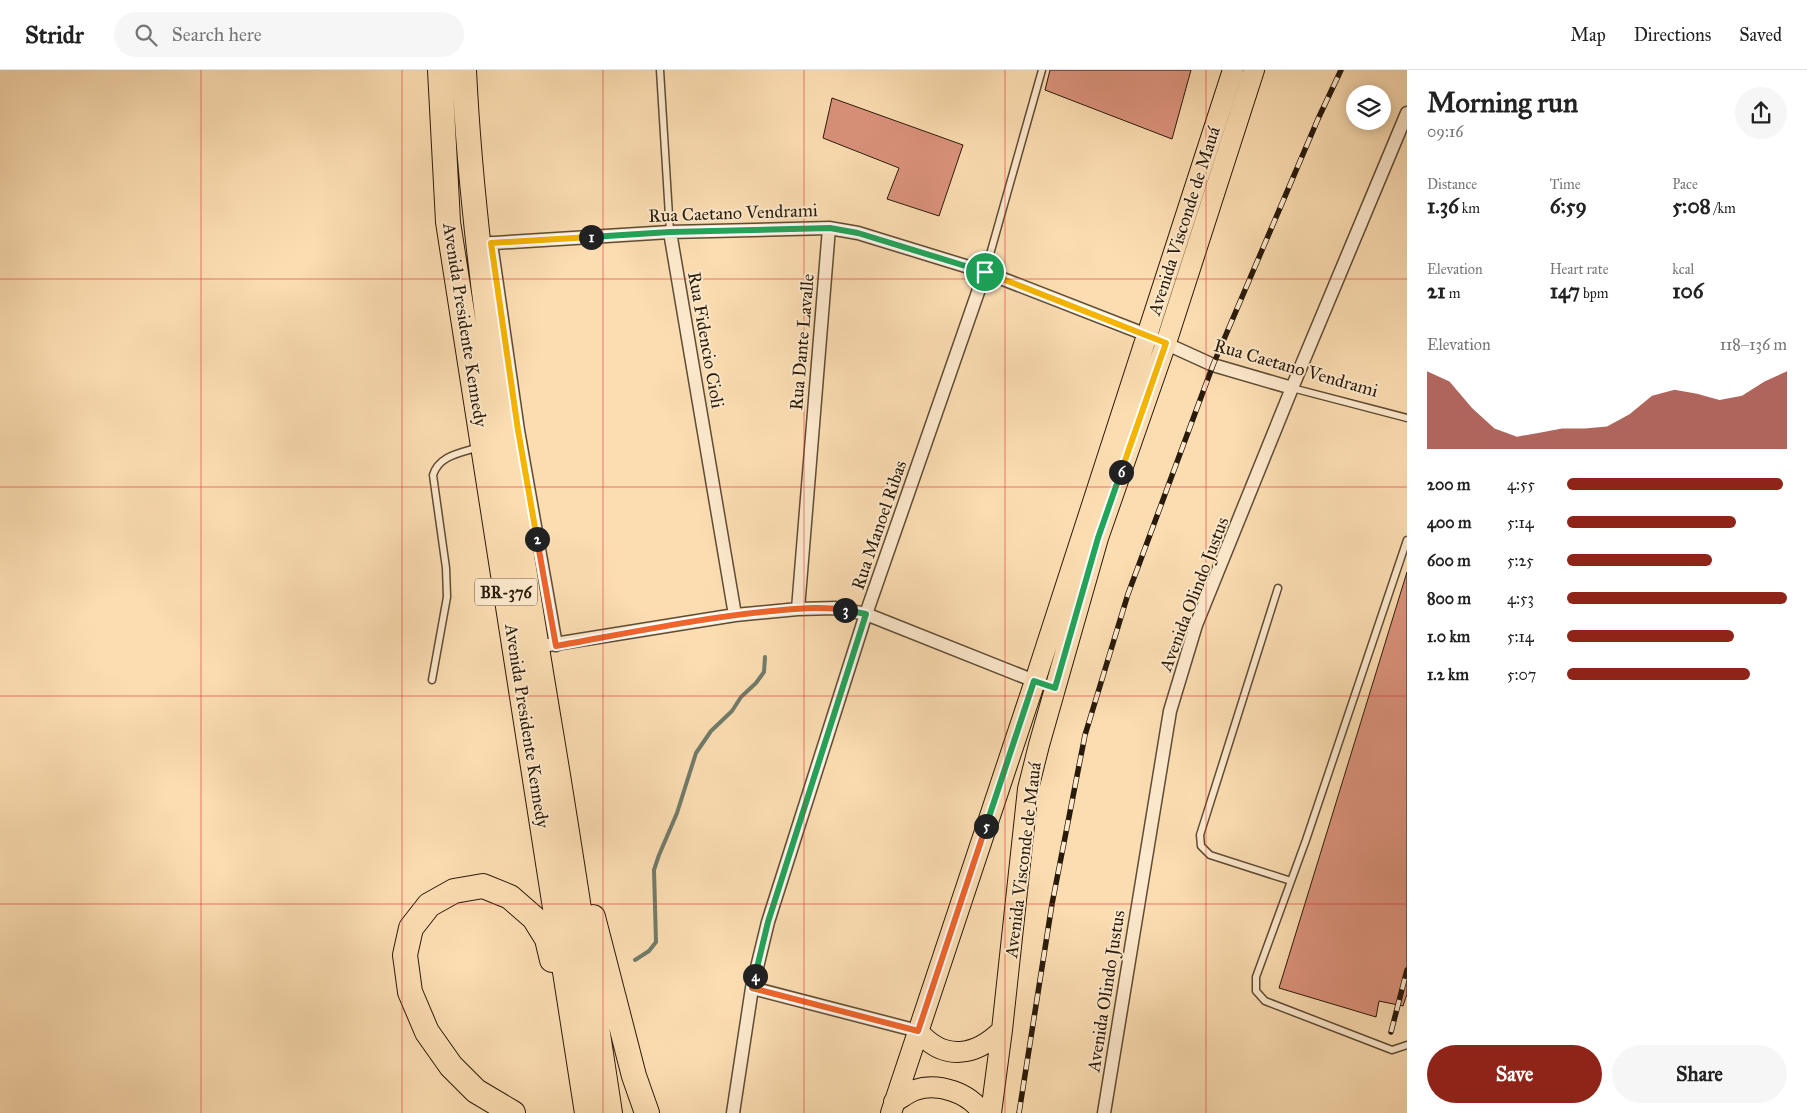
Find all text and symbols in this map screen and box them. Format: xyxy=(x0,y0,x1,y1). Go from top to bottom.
search box xyxy=(114,12,464,57)
text: Stridr xyxy=(25,20,84,50)
icon: search xyxy=(132,21,160,49)
text: Search here xyxy=(172,23,262,46)
text: Map xyxy=(1570,24,1606,46)
text: Directions xyxy=(1634,24,1711,46)
text: Saved xyxy=(1739,24,1782,46)
map controls xyxy=(1346,85,1391,130)
button: layers xyxy=(1346,85,1391,130)
text: Morning run xyxy=(1427,85,1578,120)
button: share xyxy=(1735,87,1787,139)
text: 09:16 xyxy=(1427,122,1463,141)
street label: Avenida Visconde de Mauá xyxy=(1143,123,1225,319)
text: Distance xyxy=(1427,176,1477,193)
text: Time xyxy=(1550,176,1581,193)
text: Pace xyxy=(1672,176,1698,193)
text: 1.36 xyxy=(1427,193,1459,219)
text: 6:59 xyxy=(1550,193,1587,219)
text: 5:08 xyxy=(1672,193,1711,219)
street label: Rua Caetano Vendrami xyxy=(648,199,818,227)
text: km xyxy=(1459,200,1480,217)
text: /km xyxy=(1711,200,1736,217)
street label: Avenida Presidente Kennedy xyxy=(438,220,492,429)
pin: 1 xyxy=(578,224,604,250)
text: 1 xyxy=(589,229,594,246)
pin xyxy=(964,251,1006,293)
icon: arrive xyxy=(971,258,999,286)
text: Elevation xyxy=(1427,261,1483,278)
text: Heart rate xyxy=(1550,261,1609,278)
text: kcal xyxy=(1672,261,1694,278)
street label: Rua Fidencio Cioli xyxy=(683,270,729,410)
street label: Rua Dante Lavalle xyxy=(785,273,819,411)
text: 21 xyxy=(1427,278,1446,304)
text: 147 xyxy=(1550,278,1580,304)
text: 106 xyxy=(1672,278,1704,304)
text: m xyxy=(1446,285,1460,302)
text: bpm xyxy=(1580,285,1608,302)
street label: Rua Caetano Vendrami xyxy=(1211,334,1381,402)
text: Elevation xyxy=(1427,335,1491,354)
text: 118–136 m xyxy=(1720,335,1787,354)
street label: Rua Manoel Ribas xyxy=(847,457,911,593)
pin: 6 xyxy=(1108,460,1134,484)
text: 6 xyxy=(1118,464,1125,481)
text: 200 m xyxy=(1427,475,1470,494)
text: 4:55 xyxy=(1507,475,1535,494)
text: 400 m xyxy=(1427,513,1471,532)
text: 5:14 xyxy=(1507,513,1534,532)
street label: Avenida Olindo Justus xyxy=(1154,514,1234,676)
pin: 2 xyxy=(524,526,550,552)
text: 2 xyxy=(534,531,541,548)
text: 600 m xyxy=(1427,551,1471,570)
text: 5:25 xyxy=(1507,551,1534,570)
road number: BR-376 xyxy=(475,578,537,606)
text: 800 m xyxy=(1427,589,1471,608)
text: 4:53 xyxy=(1507,589,1534,608)
pin: 3 xyxy=(832,598,858,622)
text: 3 xyxy=(843,602,848,619)
street label: Avenida Presidente Kennedy xyxy=(500,621,554,830)
text: 1.0 km xyxy=(1427,627,1470,646)
text: 5:14 xyxy=(1507,627,1534,646)
text: 1.2 km xyxy=(1427,665,1469,684)
text: 5:07 xyxy=(1507,665,1536,684)
street label: Avenida Visconde de Mauá xyxy=(1000,760,1046,960)
pin: 5 xyxy=(974,814,998,838)
text: 5 xyxy=(983,818,990,835)
street label: Avenida Olindo Justus xyxy=(1082,909,1131,1075)
pin: 4 xyxy=(742,964,768,988)
text: 4 xyxy=(752,968,759,985)
button: Save xyxy=(1427,1045,1602,1103)
button: Share xyxy=(1612,1045,1787,1103)

